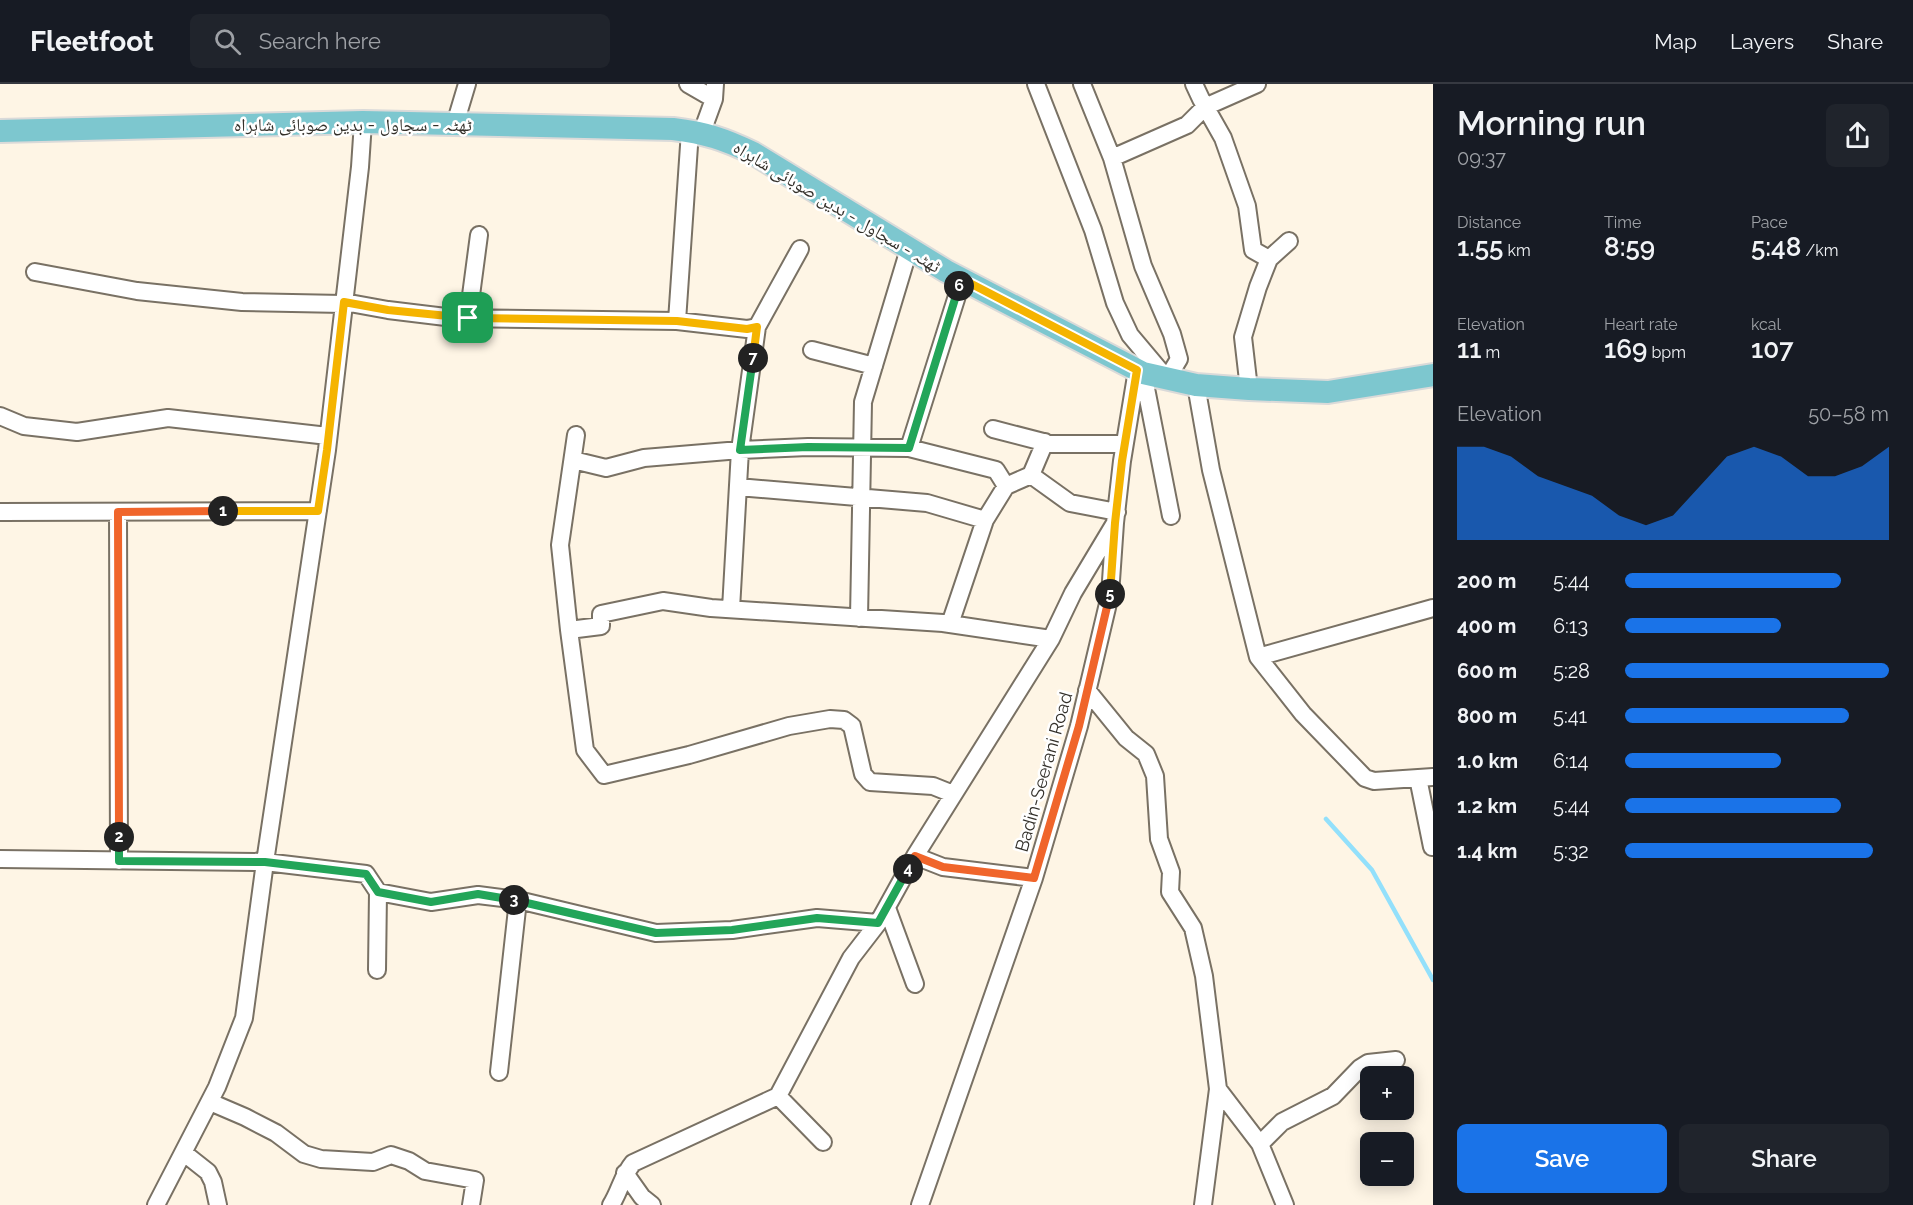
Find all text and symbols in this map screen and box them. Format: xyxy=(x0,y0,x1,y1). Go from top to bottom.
search box xyxy=(190,14,610,68)
text: Fleetfoot xyxy=(30,25,154,58)
icon: search xyxy=(211,25,244,58)
text: Search here xyxy=(259,28,381,54)
text: Map xyxy=(1654,29,1697,54)
text: Layers xyxy=(1730,29,1794,54)
text: Share xyxy=(1827,29,1883,54)
text: Morning run xyxy=(1457,104,1646,143)
button: share xyxy=(1826,104,1889,167)
street label: ٹھٹہ - سجاول - بدین صوبائی شاہراہ xyxy=(234,114,472,136)
street label: ٹھٹہ - سجاول - بدین صوبائی شاہراہ xyxy=(729,136,945,278)
text: 09:37 xyxy=(1457,146,1506,170)
text: Distance xyxy=(1457,213,1521,232)
text: Time xyxy=(1604,213,1641,232)
text: Pace xyxy=(1751,213,1788,232)
text: 1.55 xyxy=(1457,232,1503,262)
text: 8:59 xyxy=(1604,232,1655,262)
text: 5:48 xyxy=(1751,232,1801,262)
text: km xyxy=(1503,241,1531,260)
text: /km xyxy=(1801,241,1838,260)
pin: 6 xyxy=(944,271,974,301)
text: 6 xyxy=(954,276,964,295)
pin xyxy=(442,292,493,343)
icon: arrive xyxy=(451,301,484,334)
text: Elevation xyxy=(1457,315,1525,334)
text: Heart rate xyxy=(1604,315,1678,334)
text: kcal xyxy=(1751,315,1781,334)
text: 11 xyxy=(1457,334,1482,364)
text: 169 xyxy=(1604,334,1647,364)
text: 107 xyxy=(1751,334,1793,364)
pin: 7 xyxy=(738,343,768,373)
text: m xyxy=(1482,343,1500,362)
text: bpm xyxy=(1647,343,1686,362)
text: 7 xyxy=(749,348,757,367)
text: Elevation xyxy=(1457,402,1542,426)
text: 50–58 m xyxy=(1808,402,1889,426)
pin: 1 xyxy=(208,496,238,526)
text: 1 xyxy=(219,501,227,520)
text: 200 m xyxy=(1457,569,1516,593)
text: 5:44 xyxy=(1553,569,1590,593)
pin: 5 xyxy=(1095,579,1125,609)
text: 5 xyxy=(1106,584,1114,603)
text: 400 m xyxy=(1457,614,1516,638)
text: 6:13 xyxy=(1553,614,1588,638)
text: 600 m xyxy=(1457,659,1517,683)
text: 5:28 xyxy=(1553,659,1590,683)
street label: Badin-Seerani Road xyxy=(1011,689,1076,854)
text: 800 m xyxy=(1457,704,1517,728)
text: 5:41 xyxy=(1553,704,1587,728)
text: 1.0 km xyxy=(1457,749,1518,773)
text: 6:14 xyxy=(1553,749,1588,773)
text: 1.2 km xyxy=(1457,794,1517,818)
text: 5:44 xyxy=(1553,794,1590,818)
pin: 2 xyxy=(104,822,134,852)
text: 2 xyxy=(114,827,124,846)
text: 1.4 km xyxy=(1457,839,1517,863)
text: 5:32 xyxy=(1553,839,1589,863)
pin: 4 xyxy=(893,854,923,884)
text: 4 xyxy=(903,859,913,878)
pin: 3 xyxy=(499,885,529,915)
text: 3 xyxy=(510,890,518,909)
map controls xyxy=(1360,1066,1414,1186)
button: + xyxy=(1360,1066,1414,1120)
button: Save xyxy=(1457,1124,1667,1193)
button: Share xyxy=(1679,1124,1889,1193)
button: − xyxy=(1360,1132,1414,1186)

